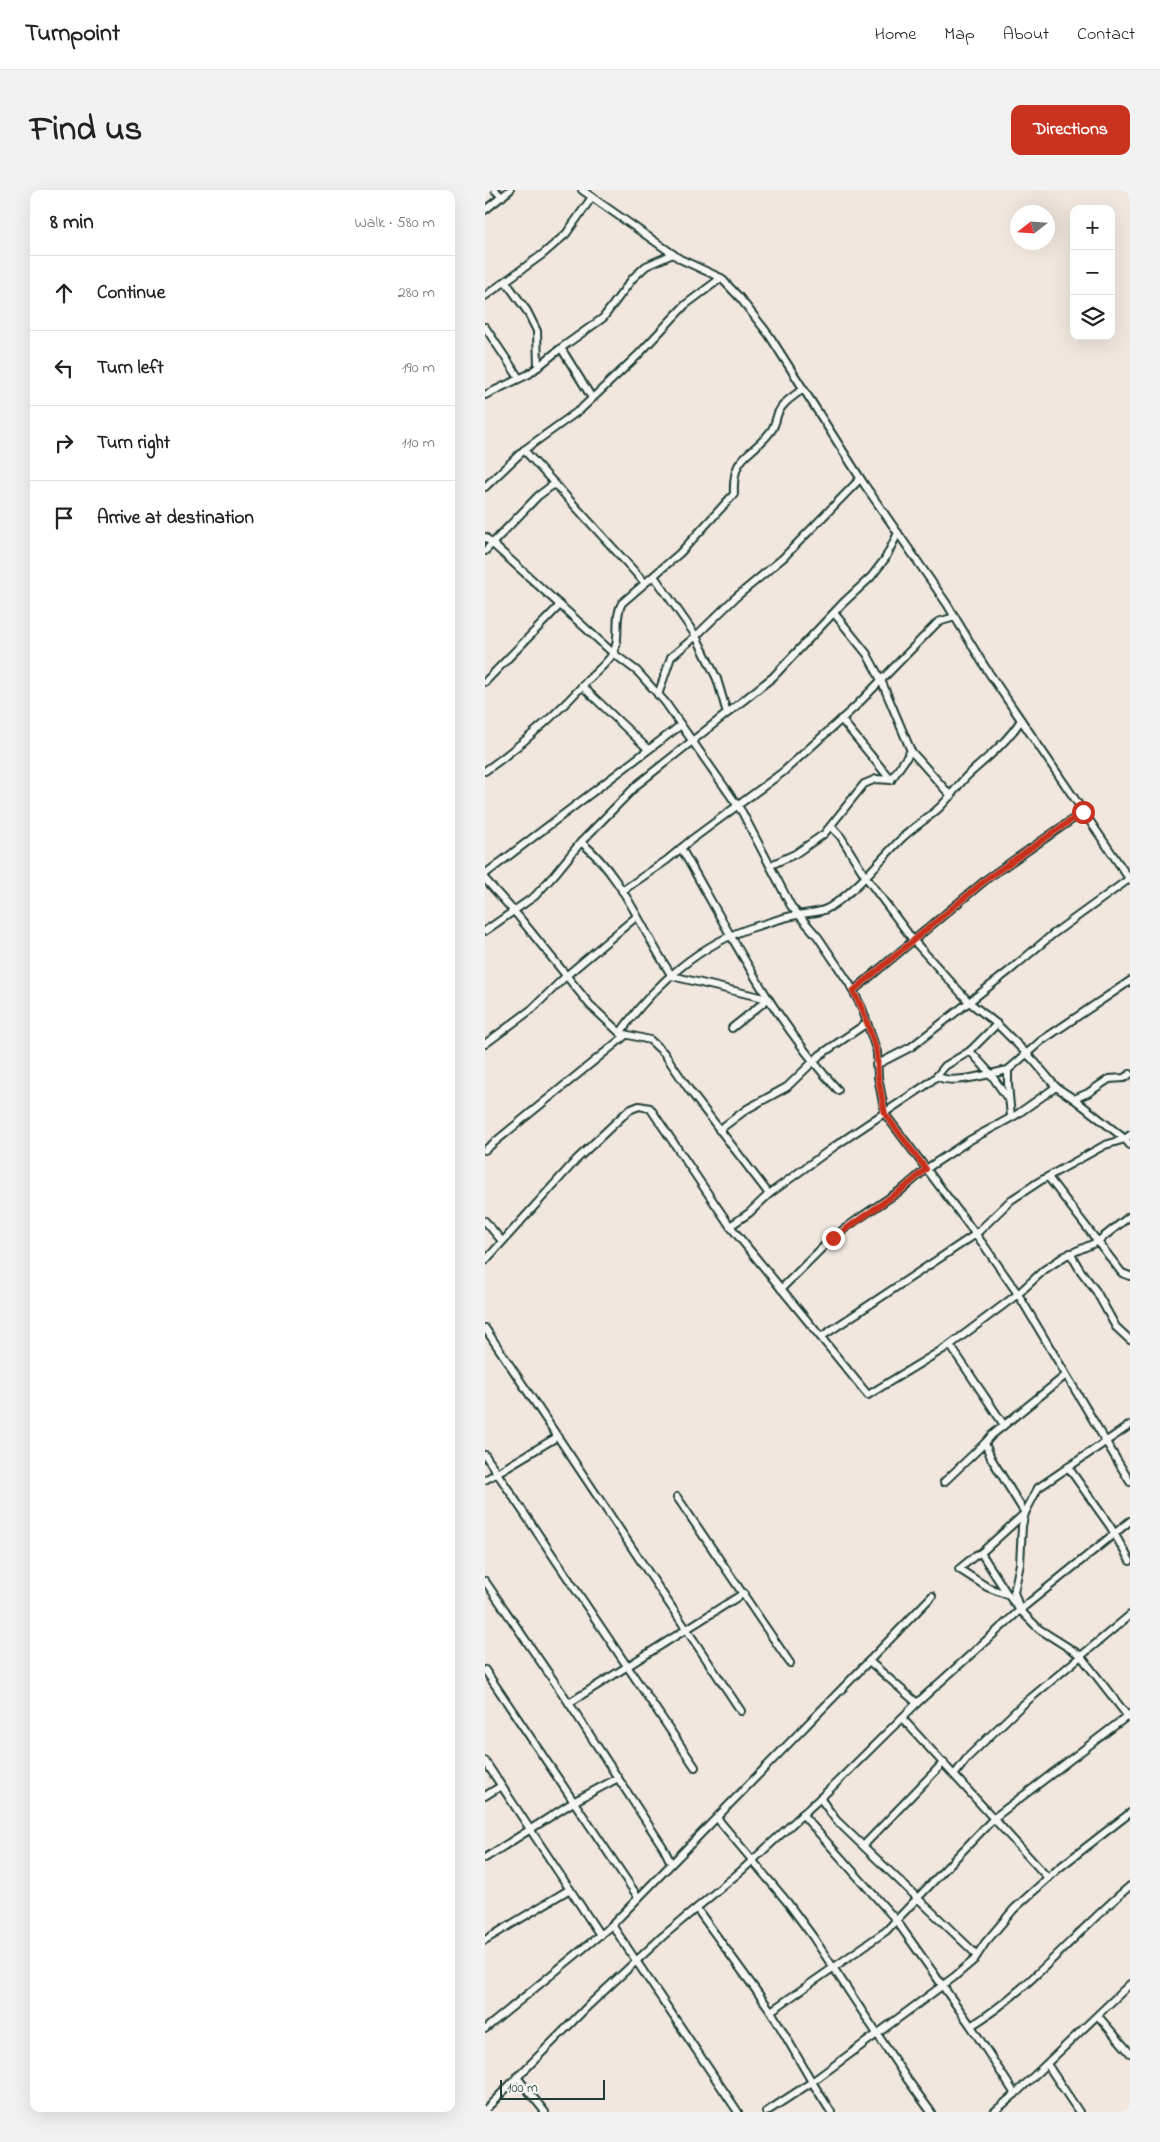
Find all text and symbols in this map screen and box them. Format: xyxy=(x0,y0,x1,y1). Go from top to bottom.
text: Turnpoint xyxy=(25,17,120,52)
text: Home xyxy=(875,22,916,48)
text: Map xyxy=(944,22,975,48)
text: About xyxy=(1003,22,1049,48)
text: Contact xyxy=(1077,22,1135,48)
text: Find us xyxy=(30,105,142,156)
button: Directions xyxy=(1011,105,1130,155)
north arrow xyxy=(1010,205,1055,250)
map controls xyxy=(1070,205,1115,340)
button: + xyxy=(1070,205,1115,250)
text: 8 min xyxy=(50,208,94,238)
text: Walk · 580 m xyxy=(354,211,435,235)
button: − xyxy=(1070,250,1115,295)
icon: ahead xyxy=(50,279,78,307)
text: Continue xyxy=(97,280,165,307)
text: 280 m xyxy=(398,281,435,305)
button: layers xyxy=(1070,295,1115,340)
icon: left xyxy=(50,354,78,382)
text: Turn left xyxy=(97,355,164,382)
text: 190 m xyxy=(402,356,435,380)
icon: right xyxy=(50,429,78,457)
text: Turn right xyxy=(97,430,170,457)
text: 110 m xyxy=(401,431,435,455)
icon: arrive xyxy=(50,504,78,532)
text: Arrive at destination xyxy=(97,505,254,532)
route start xyxy=(1072,801,1095,824)
route end xyxy=(822,1227,845,1250)
scale bar xyxy=(500,2077,605,2100)
text: 100 m xyxy=(507,2078,538,2099)

